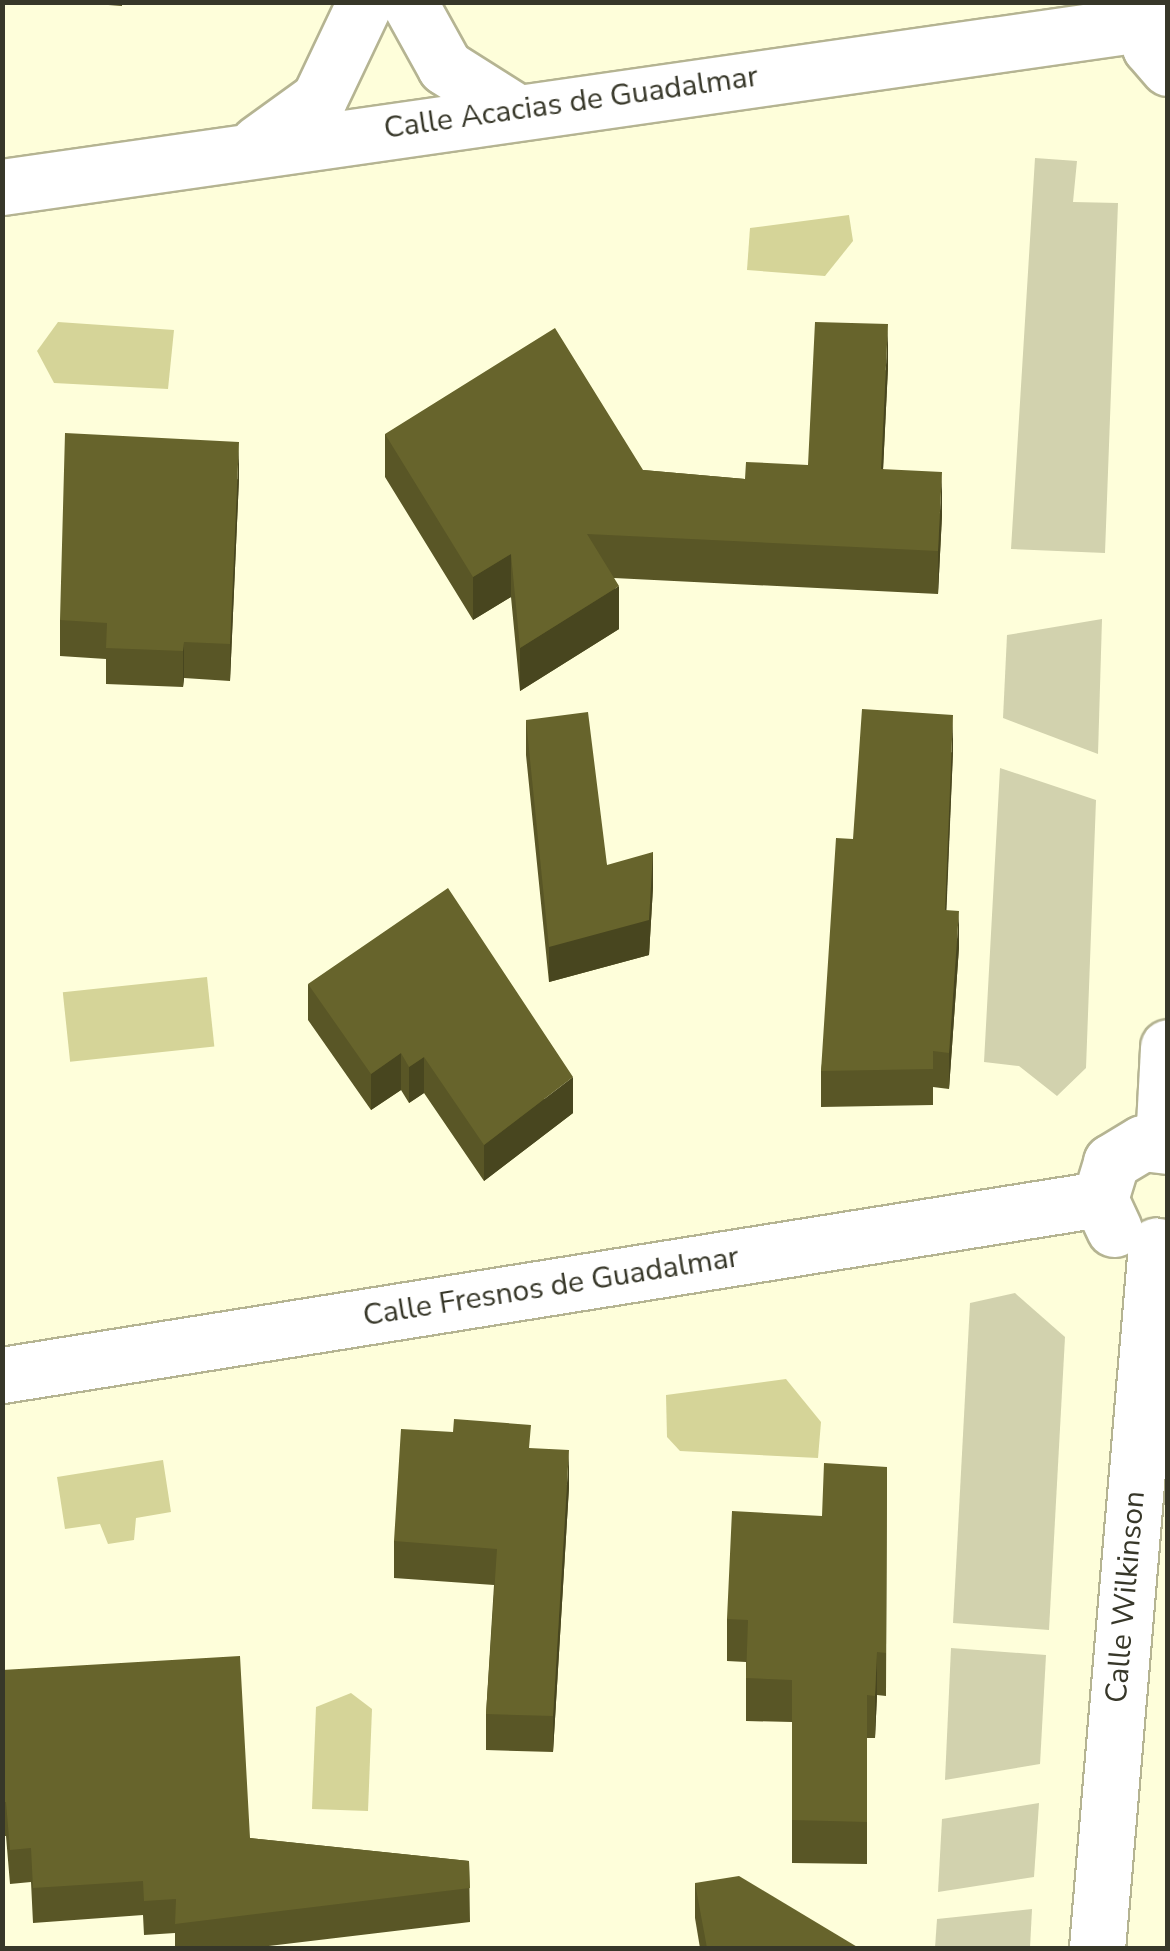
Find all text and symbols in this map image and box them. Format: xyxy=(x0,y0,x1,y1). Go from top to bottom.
street label: Calle Acacias de Guadalmar xyxy=(382,59,760,147)
street label: Calle Fresnos de Guadalmar xyxy=(360,1239,742,1335)
street label: Calle Wilkinson xyxy=(1099,1489,1153,1705)

